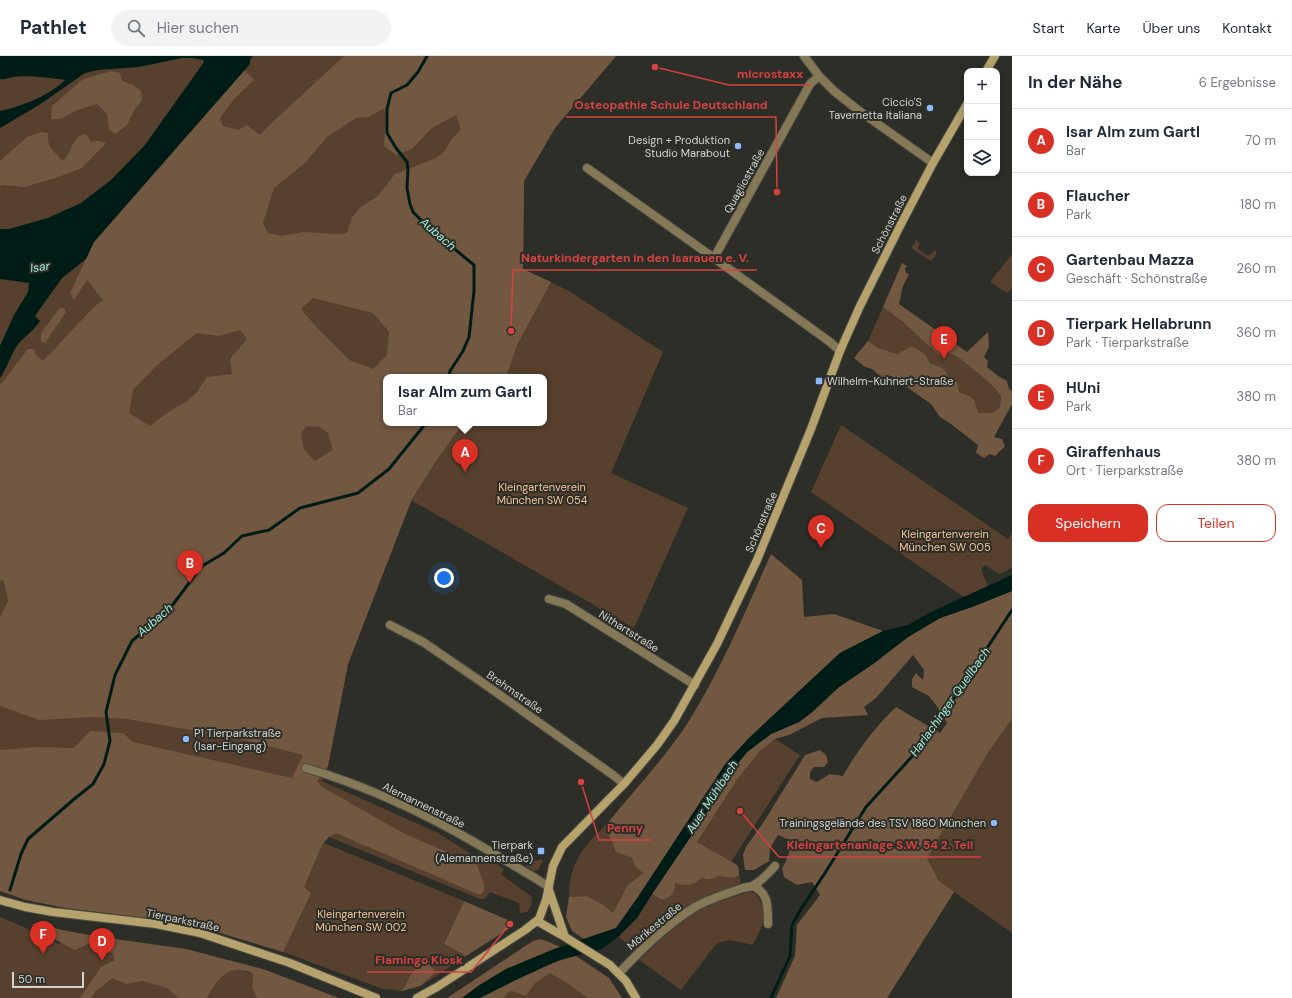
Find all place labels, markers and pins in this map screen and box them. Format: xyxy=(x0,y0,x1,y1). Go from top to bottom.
callout: microstaxx xyxy=(729,61,811,85)
callout: Osteopathie Schule Deutschland xyxy=(566,93,776,117)
place label: Ciccio'S Tavernetta Italiana xyxy=(829,95,922,122)
marker: Ciccio'S Tavernetta Italiana xyxy=(925,103,935,113)
place label: Design + Produktion Studio Marabout xyxy=(628,133,730,160)
marker: Design + Produktion Studio Marabout xyxy=(733,141,743,151)
callout: Naturkindergarten in den Isarauen e. V. xyxy=(513,246,757,270)
pin: E xyxy=(931,326,957,359)
place label: Wilhelm-Kuhnert-Straße xyxy=(827,374,953,388)
marker: Wilhelm-Kuhnert-Straße xyxy=(814,376,824,386)
pin: A xyxy=(452,439,478,472)
pin: C xyxy=(808,515,834,548)
pin: B xyxy=(177,550,203,583)
place label: P1 Tierparkstraße (Isar-Eingang) xyxy=(194,726,281,753)
marker: P1 Tierparkstraße (Isar-Eingang) xyxy=(181,734,191,744)
callout: Penny xyxy=(599,816,651,840)
place label: Trainingsgelände des TSV 1860 München xyxy=(779,816,986,830)
marker: Trainingsgelände des TSV 1860 München xyxy=(989,818,999,828)
callout: Kleingartenanlage S.W. 54 2. Teil xyxy=(779,833,981,857)
place label: Tierpark (Alemannenstraße) xyxy=(435,838,533,865)
marker: Tierpark (Alemannenstraße) xyxy=(536,846,546,856)
pin: F xyxy=(30,921,56,954)
pin: D xyxy=(89,928,115,961)
callout: Flamingo Kiosk xyxy=(367,948,471,972)

